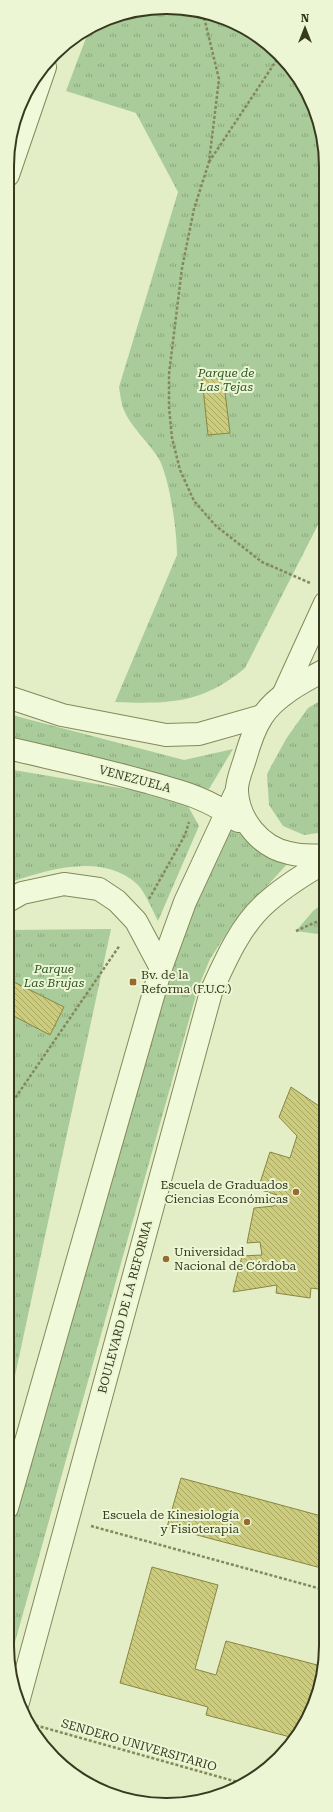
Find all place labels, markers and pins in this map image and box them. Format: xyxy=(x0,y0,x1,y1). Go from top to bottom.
place label: Bv. de la Reforma (F.U.C.) xyxy=(141,968,231,996)
marker: Bv. de la Reforma (F.U.C.) xyxy=(128,977,138,987)
place label: Escuela de Graduados Ciencias Económicas xyxy=(160,1178,288,1206)
marker: Escuela de Graduados Ciencias Económicas xyxy=(291,1187,301,1197)
place label: Universidad Nacional de Córdoba xyxy=(174,1245,297,1273)
marker: Universidad Nacional de Córdoba xyxy=(161,1254,171,1264)
place label: Escuela de Kinesiología y Fisioterapia xyxy=(102,1508,239,1536)
marker: Escuela de Kinesiología y Fisioterapia xyxy=(242,1517,252,1527)

